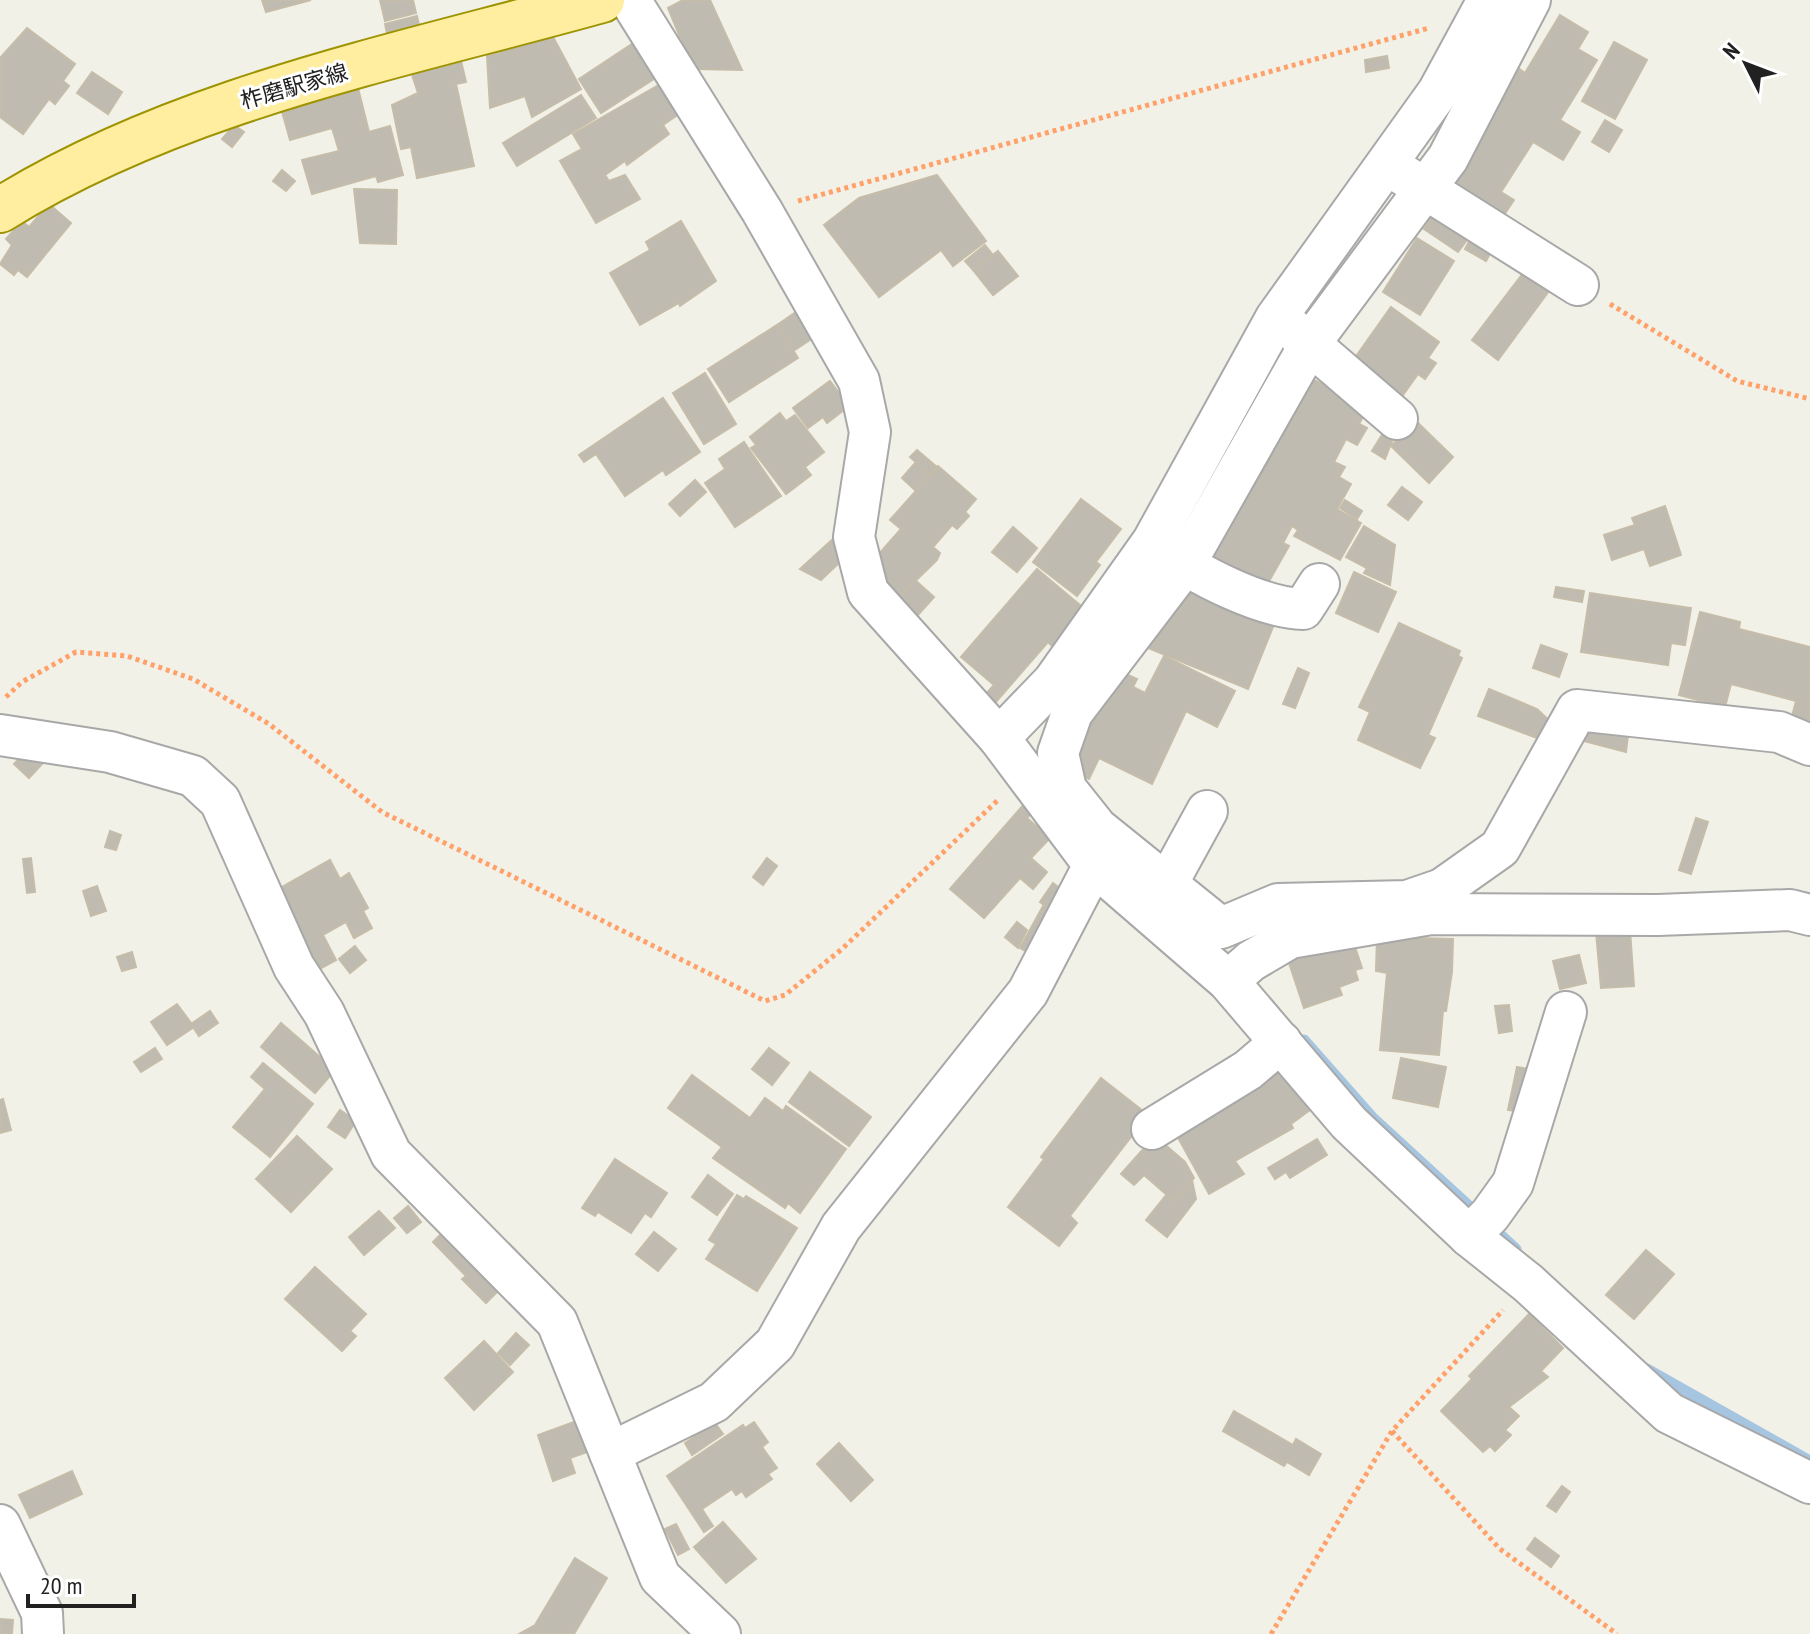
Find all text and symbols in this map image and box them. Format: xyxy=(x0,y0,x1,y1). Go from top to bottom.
north arrow xyxy=(1706,24,1786,104)
text: N xyxy=(1717,37,1746,64)
street label: 柞磨駅家線 xyxy=(237,57,351,115)
scale bar xyxy=(28,1558,134,1608)
text: 20 m xyxy=(40,1570,82,1601)

